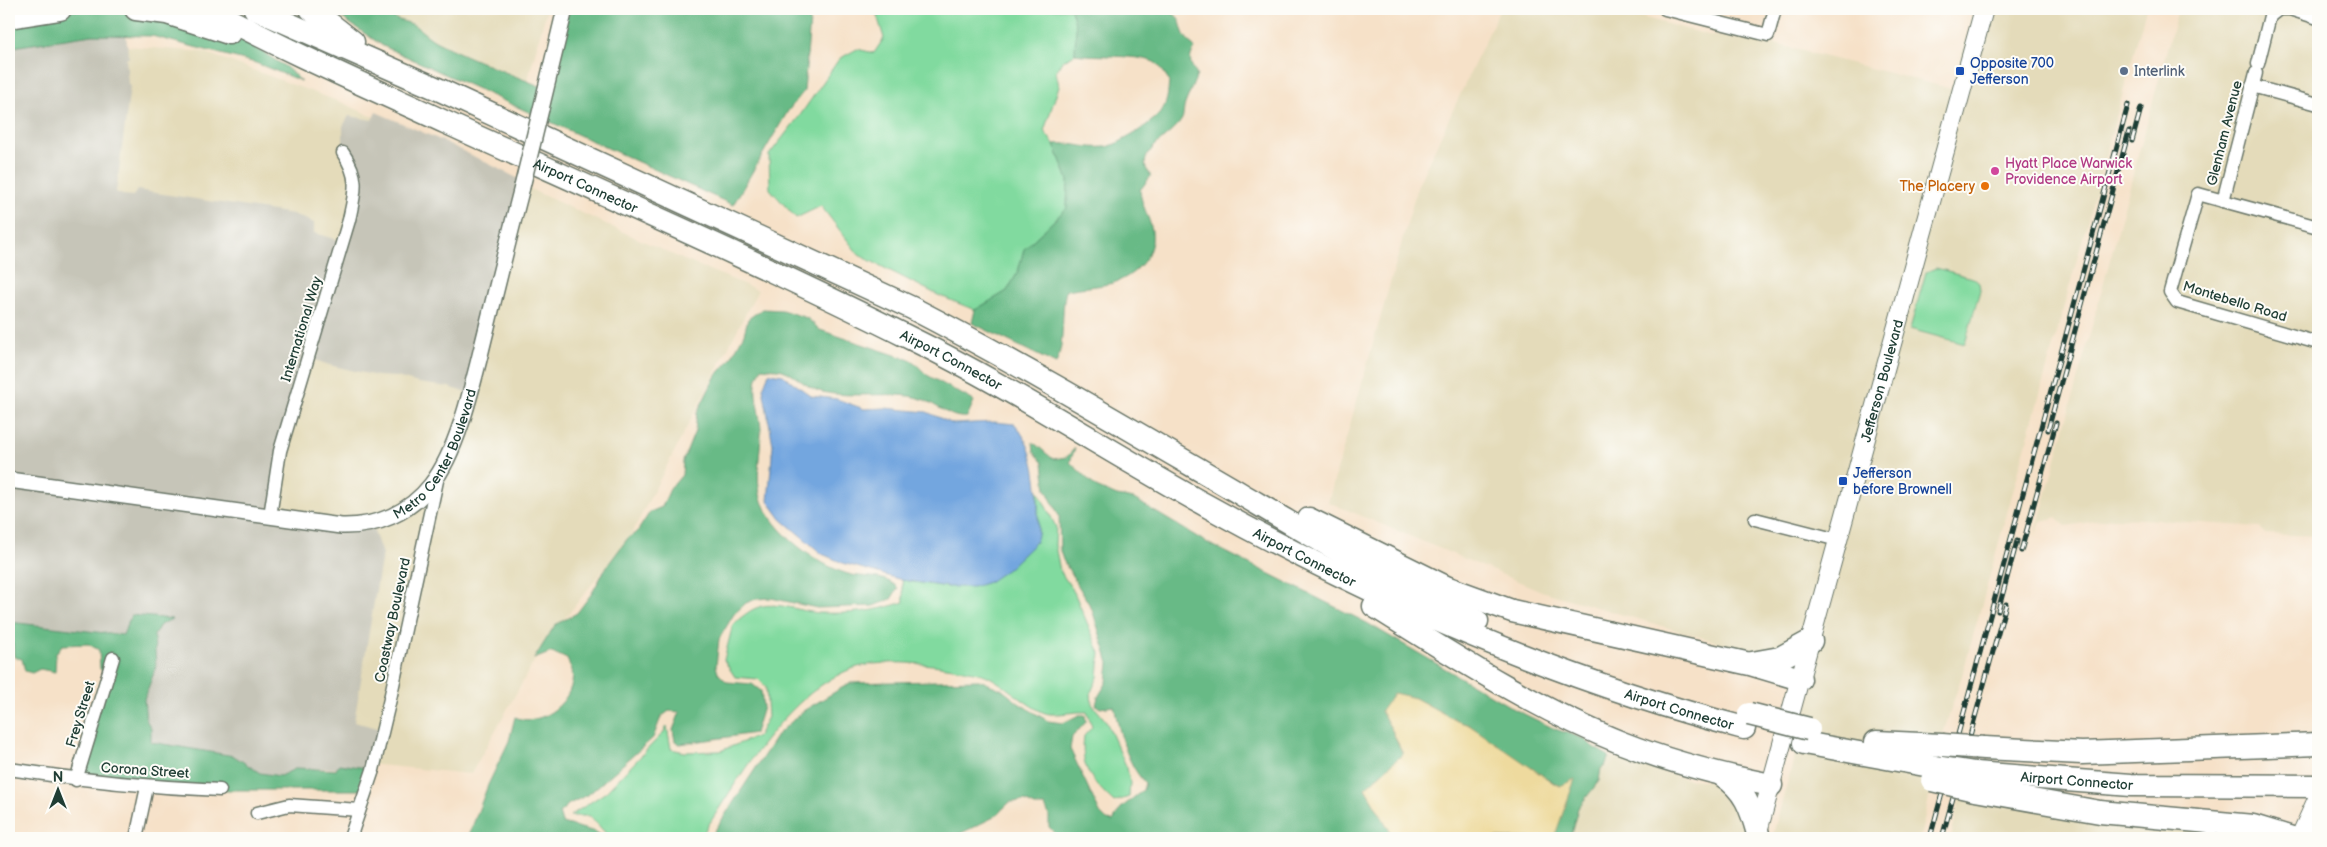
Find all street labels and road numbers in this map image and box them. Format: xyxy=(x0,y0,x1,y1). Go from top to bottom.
street label: Glenham Avenue xyxy=(2203,79,2246,187)
street label: Airport Connector xyxy=(531,155,641,217)
street label: International Way xyxy=(277,274,326,384)
street label: Montebello Road xyxy=(2181,278,2289,325)
street label: Jefferson Boulevard xyxy=(1857,318,1907,444)
street label: Airport Connector xyxy=(897,326,1006,394)
street label: Metro Center Boulevard xyxy=(390,387,480,523)
street label: Airport Connector xyxy=(1250,525,1359,591)
street label: Coastway Boulevard xyxy=(371,556,414,684)
street label: Frey Street xyxy=(62,678,99,749)
street label: Airport Connector xyxy=(1623,685,1736,734)
street label: Corona Street xyxy=(100,759,190,782)
street label: Airport Connector xyxy=(2020,769,2134,794)

